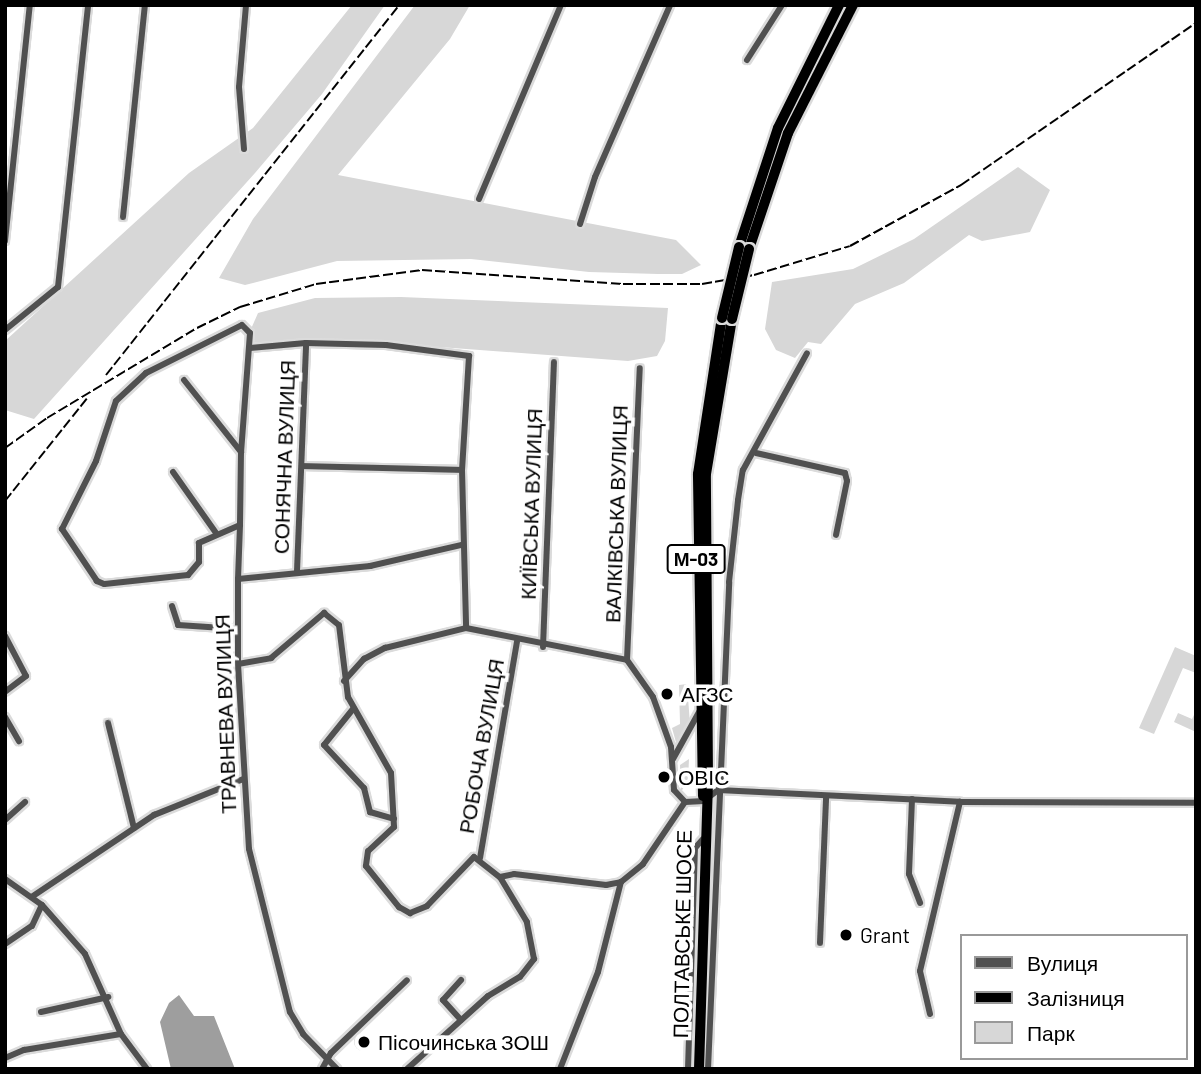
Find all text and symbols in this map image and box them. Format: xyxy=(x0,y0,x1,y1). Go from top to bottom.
street label: СОНЯЧНА ВУЛИЦЯ xyxy=(268,359,300,555)
street label: ВАЛКІВСЬКА ВУЛИЦЯ xyxy=(600,405,632,623)
street label: КИЇВСЬКА ВУЛИЦЯ xyxy=(515,408,547,600)
road number: М-03 xyxy=(666,544,726,574)
street label: ТРАВНЕВА ВУЛИЦЯ xyxy=(209,614,241,814)
street label: РОБОЧА ВУЛИЦЯ xyxy=(453,657,509,835)
place label: АГЗС xyxy=(681,681,734,707)
marker: АГЗС xyxy=(659,686,675,702)
place label: ОВІС xyxy=(678,764,729,790)
marker: ОВІС xyxy=(656,769,672,785)
street label: ПОЛТАВСЬКЕ ШОСЕ xyxy=(668,830,696,1038)
place label: Grant xyxy=(860,922,910,948)
marker: Grant xyxy=(838,927,854,943)
legend xyxy=(960,934,1187,1060)
text: Вулиця xyxy=(1027,950,1098,975)
text: Залізниця xyxy=(1027,985,1125,1010)
text: Парк xyxy=(1027,1020,1075,1045)
place label: Пісочинська ЗОШ xyxy=(378,1029,549,1055)
marker: Пісочинська ЗОШ xyxy=(356,1034,372,1050)

